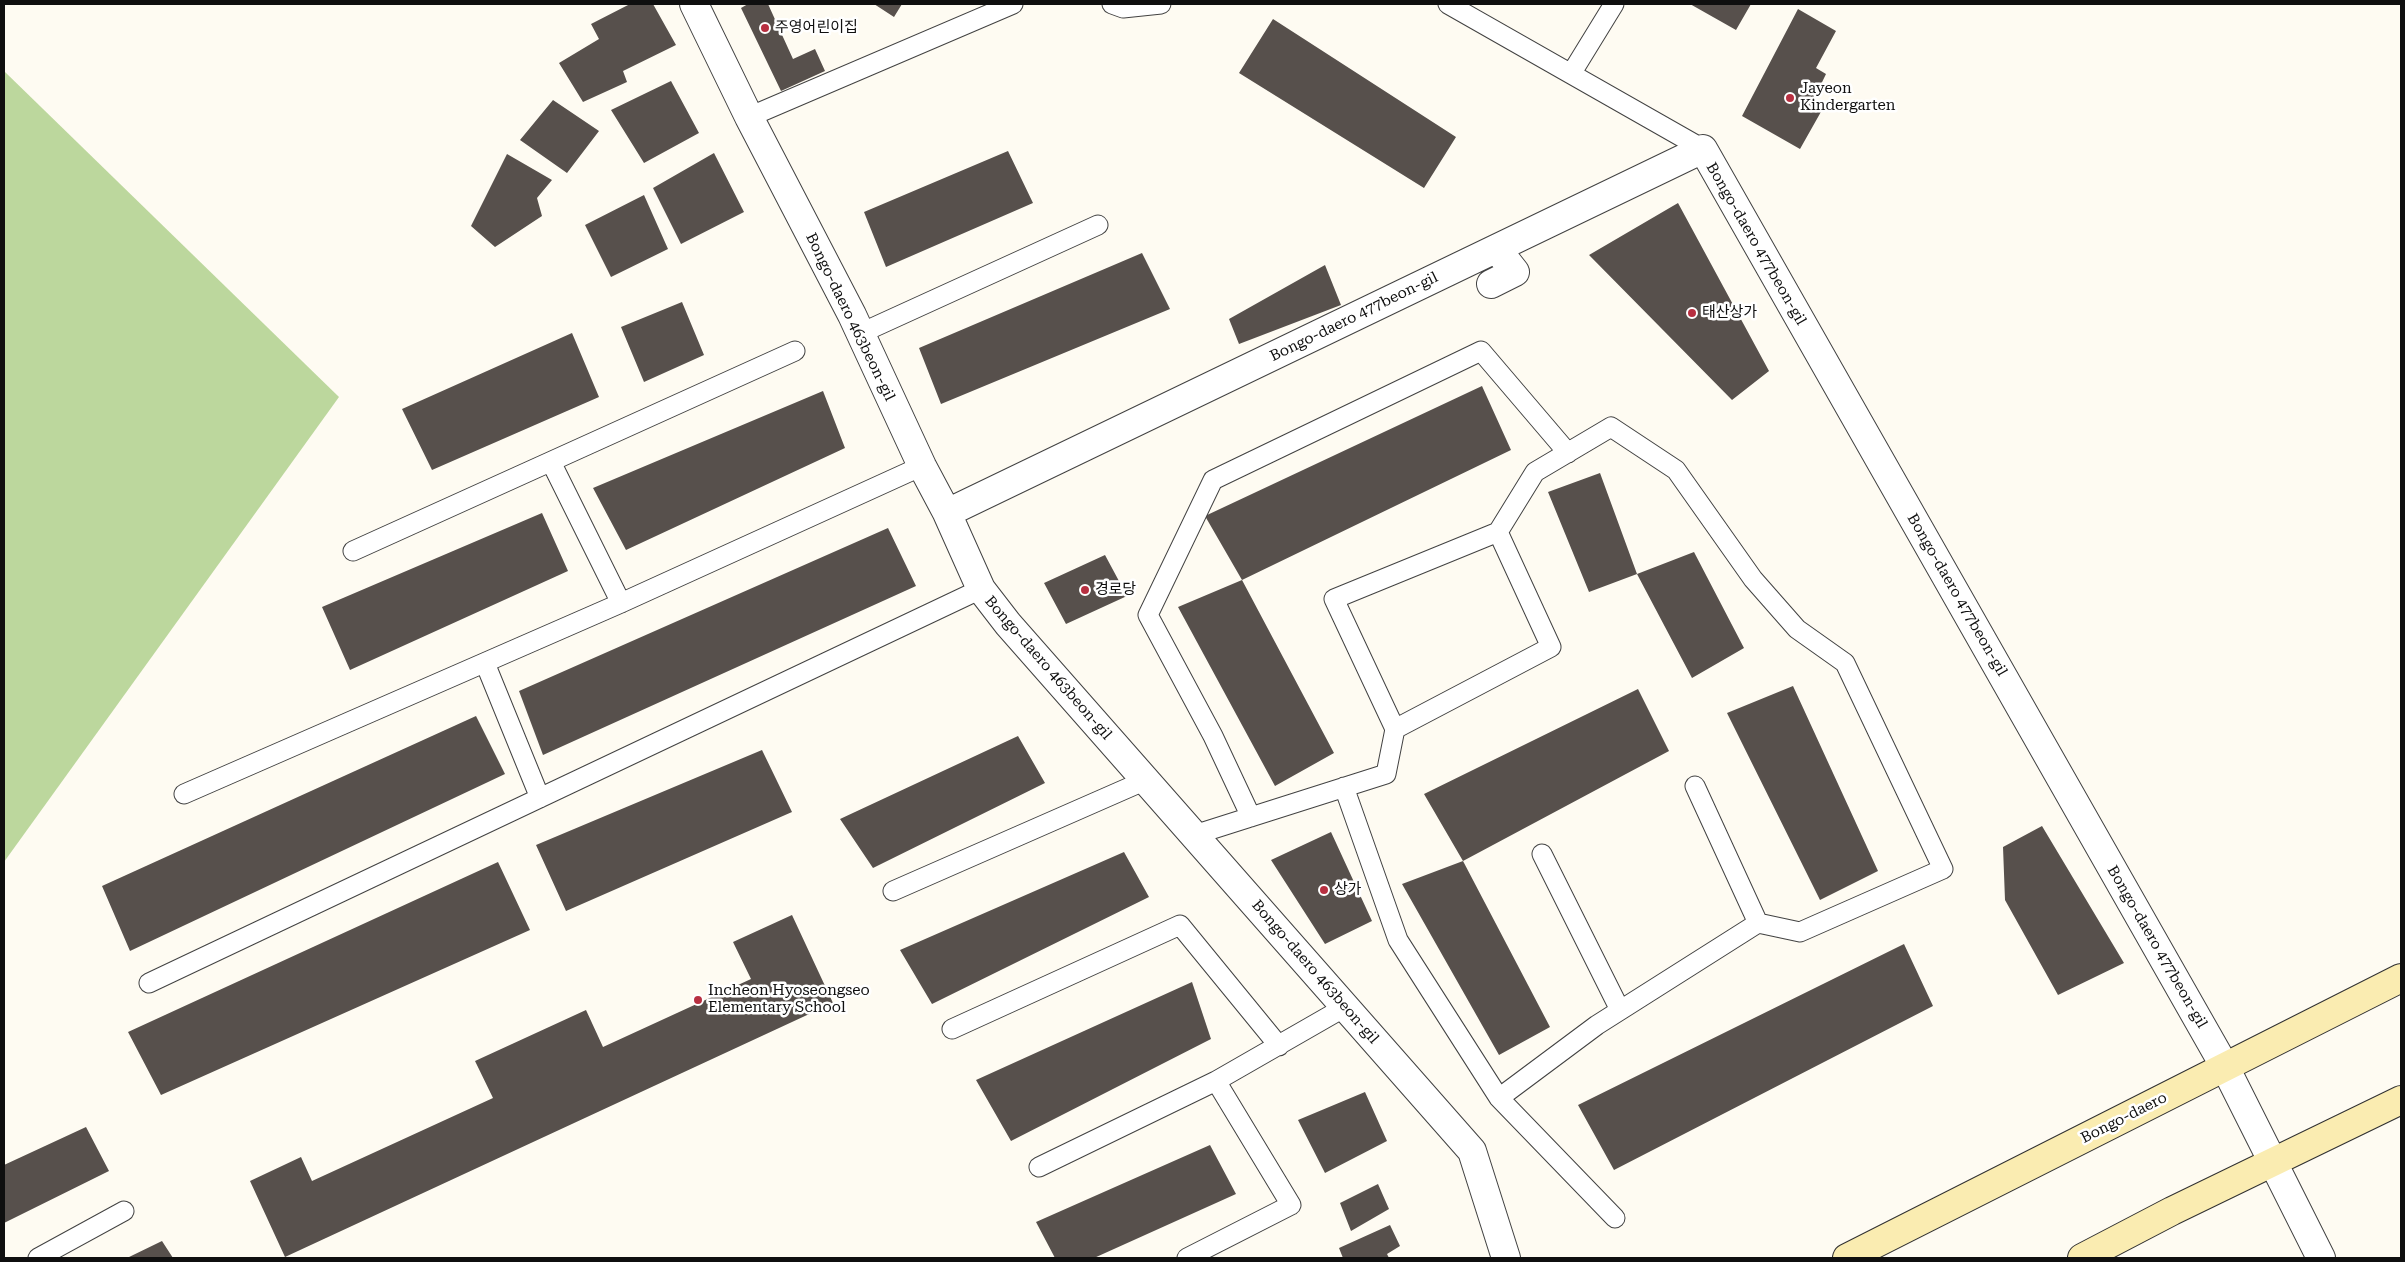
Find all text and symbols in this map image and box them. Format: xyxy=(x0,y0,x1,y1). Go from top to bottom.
place label: 주영어린이집 xyxy=(775,19,858,37)
marker: 주영어린이집 xyxy=(759,22,771,34)
place label: Jayeon Kindergarten xyxy=(1800,80,1895,115)
marker: Jayeon Kindergarten xyxy=(1784,92,1796,104)
street label: Bongo-daero 477beon-gil xyxy=(1702,160,1810,328)
street label: Bongo-daero 463beon-gil xyxy=(801,230,899,404)
street label: Bongo-daero 477beon-gil xyxy=(1267,268,1441,366)
place label: 태산상가 xyxy=(1702,304,1757,322)
marker: 태산상가 xyxy=(1686,307,1698,319)
street label: Bongo-daero 477beon-gil xyxy=(1903,511,2011,679)
place label: 경로당 xyxy=(1095,581,1136,599)
marker: 경로당 xyxy=(1079,584,1091,596)
street label: Bongo-daero 463beon-gil xyxy=(981,592,1115,744)
street label: Bongo-daero 477beon-gil xyxy=(2103,863,2211,1031)
place label: 상가 xyxy=(1334,881,1362,899)
marker: 상가 xyxy=(1318,884,1330,896)
street label: Bongo-daero 463beon-gil xyxy=(1248,896,1382,1048)
place label: Incheon Hyoseongseo Elementary School xyxy=(708,982,870,1017)
marker: Incheon Hyoseongseo Elementary School xyxy=(692,994,704,1006)
street label: Bongo-daero xyxy=(2078,1089,2170,1147)

